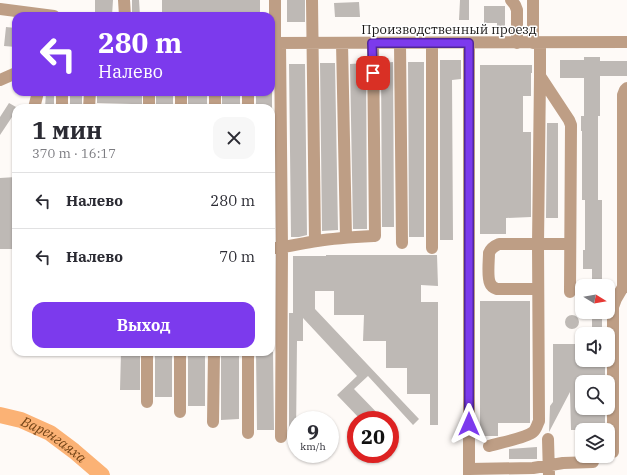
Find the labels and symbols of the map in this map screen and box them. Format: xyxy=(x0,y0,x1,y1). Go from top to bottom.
street label: Производственный проезд xyxy=(361,21,537,38)
pin xyxy=(356,56,390,90)
north arrow xyxy=(575,279,615,319)
position arrow xyxy=(448,403,490,445)
speed limit sign: 20 xyxy=(347,411,399,463)
water label: Варенгаяха xyxy=(18,412,91,467)

